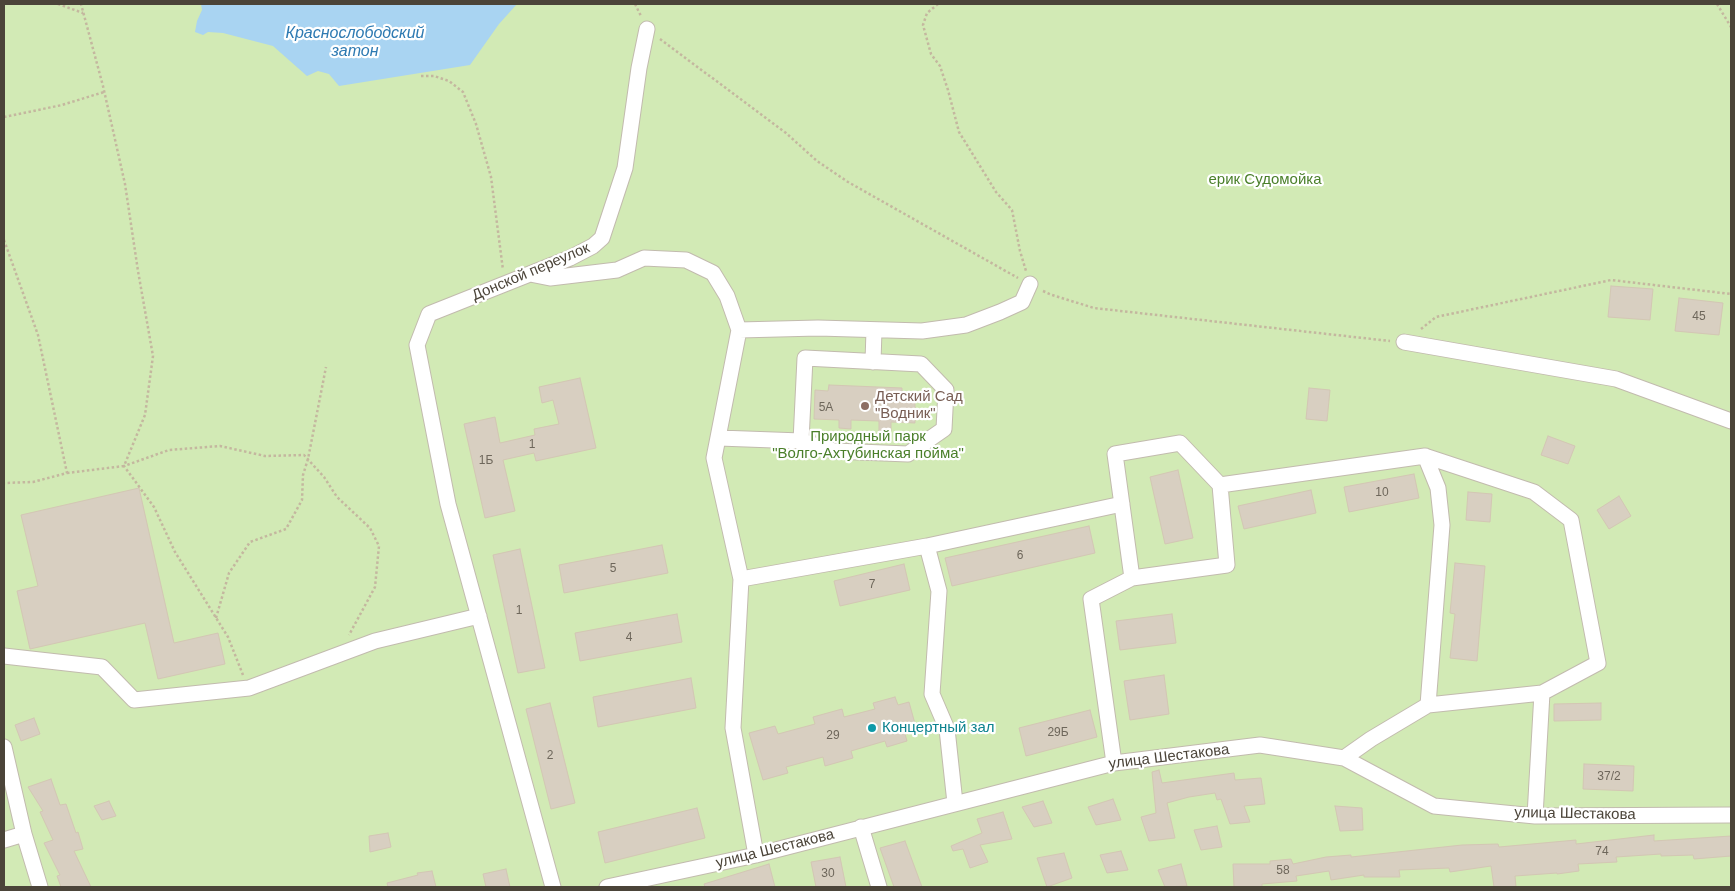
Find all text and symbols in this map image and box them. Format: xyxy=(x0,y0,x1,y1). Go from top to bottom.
water label: Краснослободский затон xyxy=(286,24,424,62)
park label: ерик Судомойка xyxy=(1209,171,1321,189)
street label: Донской переулок xyxy=(469,239,593,305)
house number: 45 xyxy=(1692,310,1706,324)
place label: Детский Сад "Водник" xyxy=(875,388,963,423)
marker: Детский Сад "Водник" xyxy=(859,400,871,412)
house number: 5А xyxy=(819,401,833,415)
park label: Природный парк "Волго-Ахтубинская пойма" xyxy=(772,428,964,463)
house number: 1 xyxy=(529,438,535,452)
house number: 1Б xyxy=(479,454,493,468)
house number: 10 xyxy=(1375,486,1389,500)
house number: 6 xyxy=(1017,549,1023,563)
house number: 5 xyxy=(610,562,616,576)
house number: 7 xyxy=(869,578,875,592)
house number: 1 xyxy=(516,604,522,618)
house number: 4 xyxy=(626,631,632,645)
place label: Концертный зал xyxy=(882,719,995,737)
marker: Концертный зал xyxy=(866,722,878,734)
house number: 29Б xyxy=(1047,726,1069,740)
house number: 29 xyxy=(826,729,840,743)
street label: улица Шестакова xyxy=(1108,741,1230,773)
house number: 2 xyxy=(547,749,553,763)
house number: 37/2 xyxy=(1597,770,1621,784)
street label: улица Шестакова xyxy=(1514,804,1636,824)
street label: улица Шестакова xyxy=(714,826,836,872)
house number: 74 xyxy=(1595,845,1609,859)
house number: 58 xyxy=(1276,864,1290,878)
house number: 30 xyxy=(821,867,835,881)

